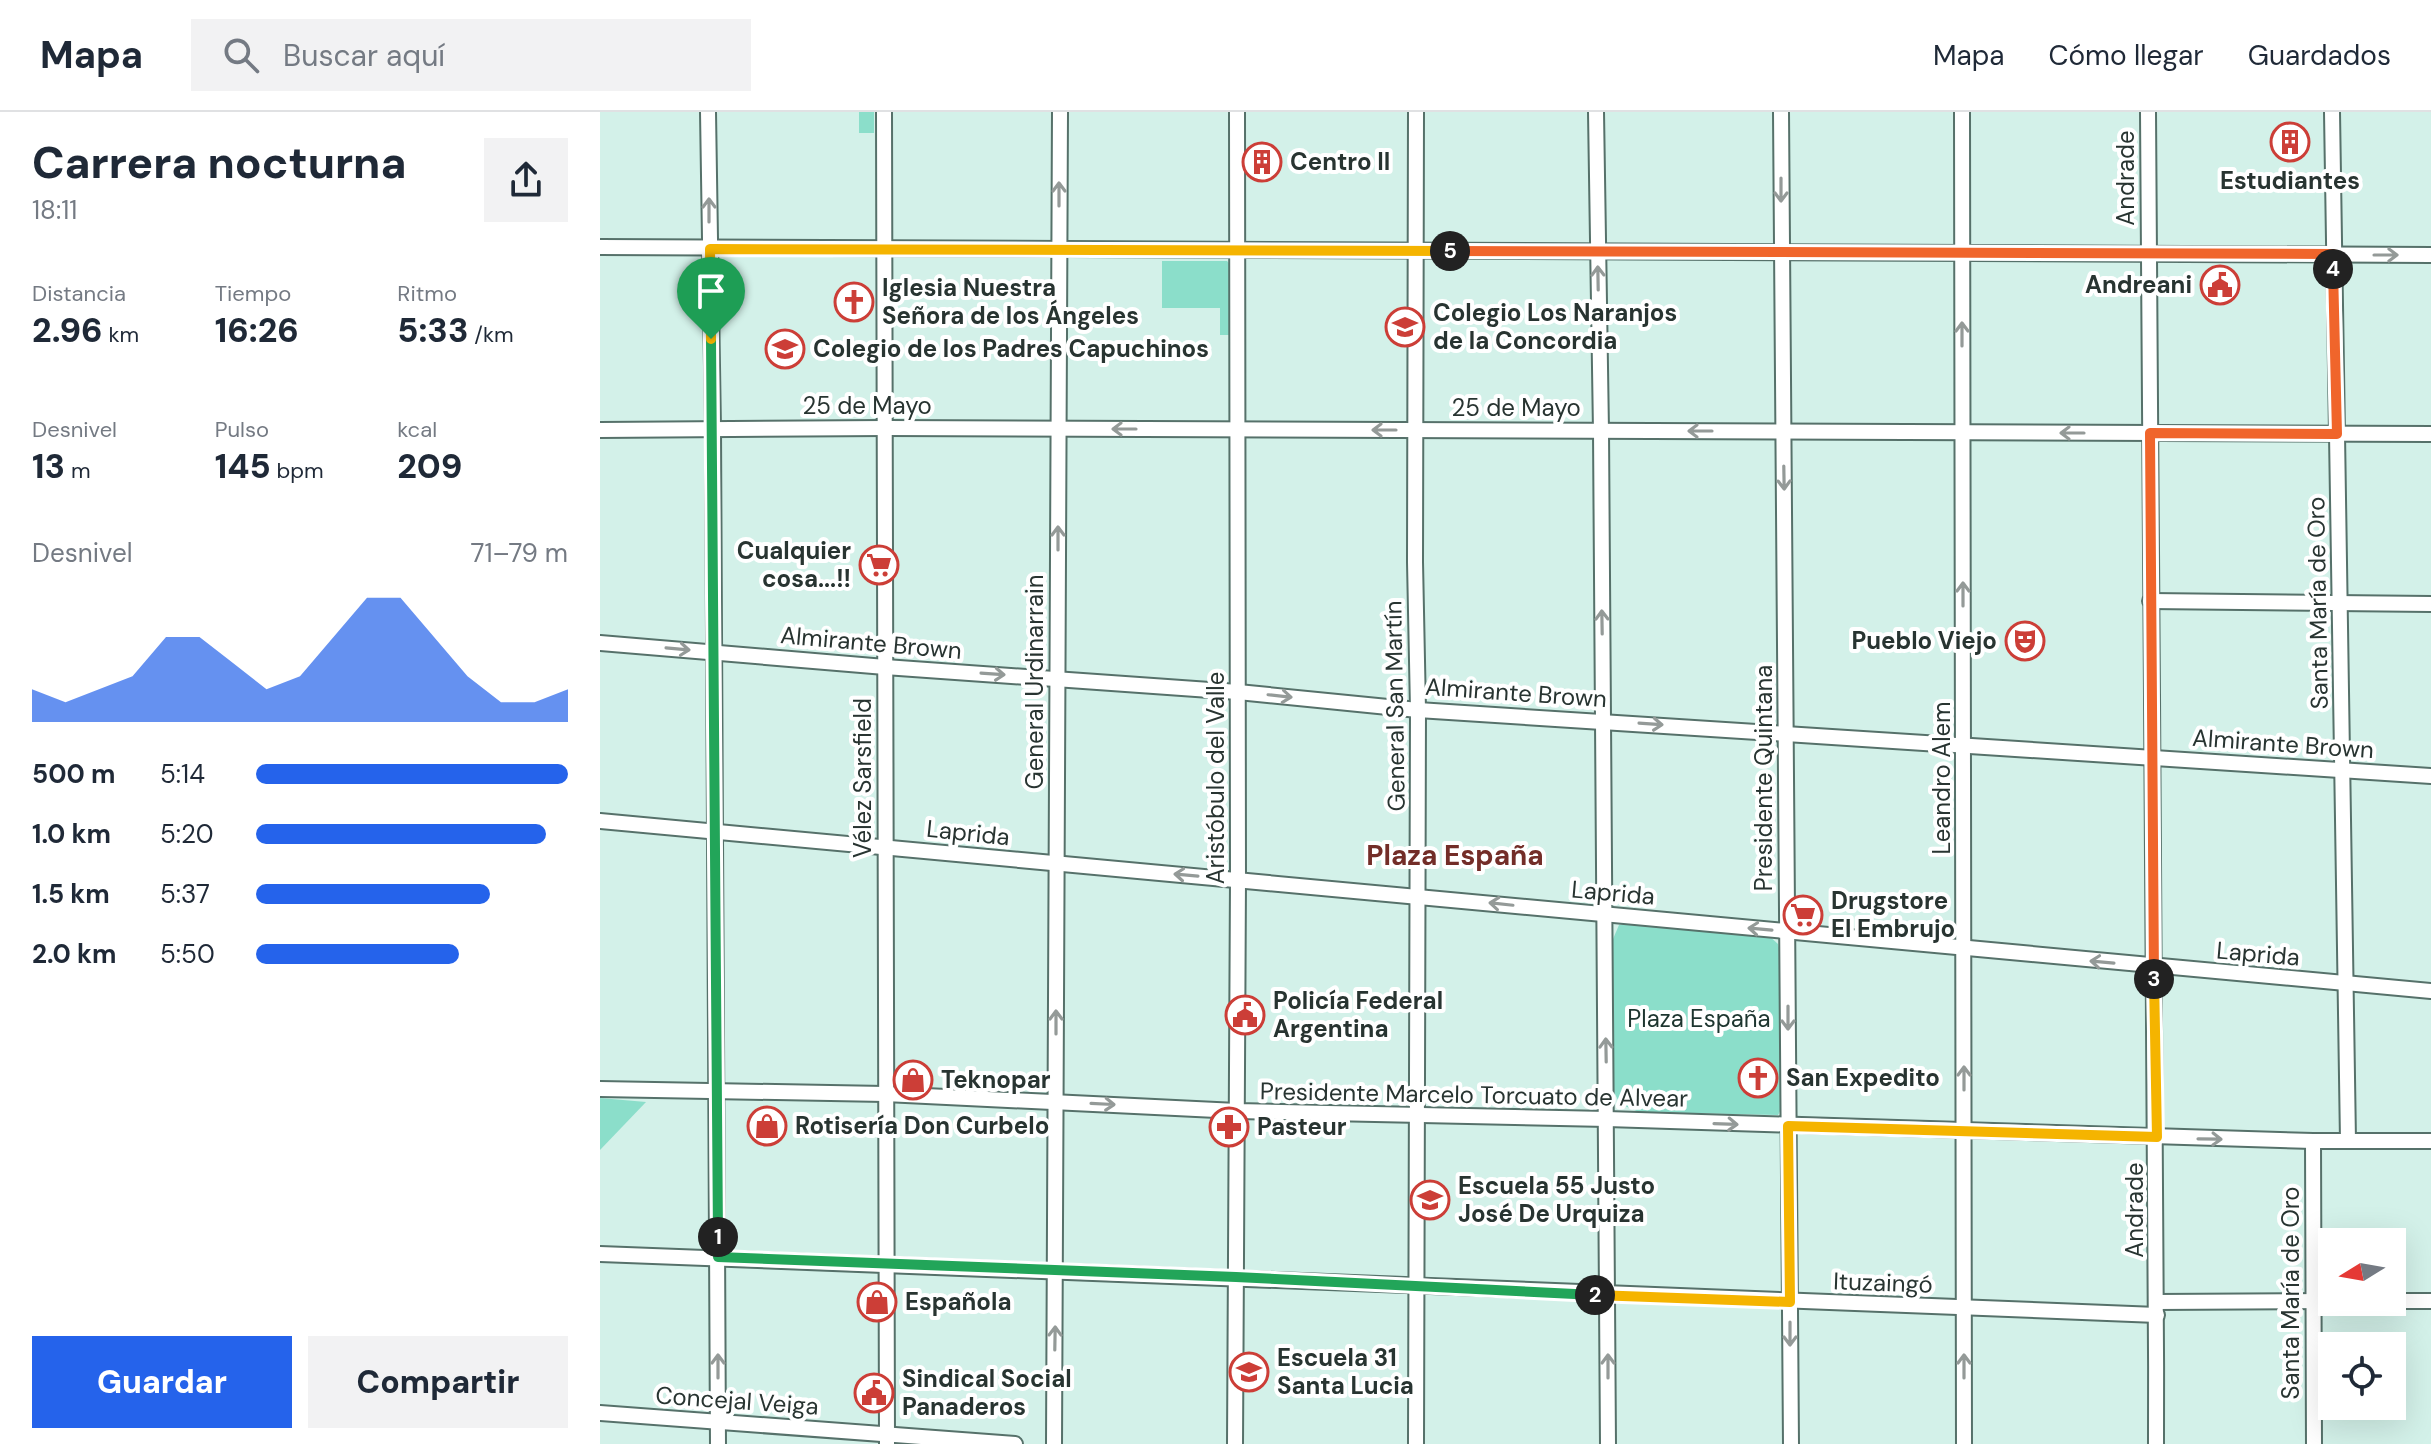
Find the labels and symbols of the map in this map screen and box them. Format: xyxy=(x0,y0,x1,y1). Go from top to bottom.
building icon: Estudiantes xyxy=(2269,121,2311,163)
street label: Andrade xyxy=(2110,130,2141,226)
building icon: Centro II xyxy=(1241,141,1283,183)
place label: Centro II xyxy=(1290,146,1390,177)
place label: Estudiantes xyxy=(2220,165,2360,196)
one-way arrow xyxy=(1773,176,1789,203)
one-way arrow xyxy=(1051,181,1067,208)
one-way arrow xyxy=(701,197,717,224)
pin: 5 xyxy=(1430,231,1470,271)
one-way arrow xyxy=(2372,247,2399,263)
pin: 4 xyxy=(2313,249,2353,289)
pin xyxy=(677,257,745,339)
public building icon: Andreani xyxy=(2199,264,2241,306)
one-way arrow xyxy=(1591,265,1606,292)
place label: Andreani xyxy=(2085,269,2192,300)
place label: Iglesia Nuestra Señora de los Ángeles xyxy=(882,272,1139,331)
church icon: Iglesia Nuestra Señora de los Ángeles xyxy=(833,281,875,323)
place label: Colegio Los Naranjos de la Concordia xyxy=(1433,297,1677,356)
school or university icon: Colegio Los Naranjos de la Concordia xyxy=(1384,306,1426,348)
one-way arrow xyxy=(1954,321,1970,348)
school or university icon: Colegio de los Padres Capuchinos xyxy=(764,328,806,370)
place label: Colegio de los Padres Capuchinos xyxy=(813,333,1209,364)
street label: 25 de Mayo xyxy=(802,390,932,421)
street label: 25 de Mayo xyxy=(1451,392,1581,423)
one-way arrow xyxy=(1111,421,1138,437)
one-way arrow xyxy=(1371,422,1398,438)
one-way arrow xyxy=(1687,423,1714,439)
one-way arrow xyxy=(2059,425,2086,441)
one-way arrow xyxy=(1776,464,1792,491)
street label: Santa María de Oro xyxy=(2300,496,2335,710)
one-way arrow xyxy=(1050,525,1066,552)
place label: Cualquier cosa...!! xyxy=(737,535,851,594)
supermarket icon: Cualquier cosa...!! xyxy=(858,544,900,586)
street label: General Urdinarrain xyxy=(1019,574,1050,790)
one-way arrow xyxy=(1955,581,1971,608)
street label: General San Martín xyxy=(1377,600,1412,812)
one-way arrow xyxy=(1594,609,1610,636)
street label: Almirante Brown xyxy=(779,619,963,666)
theatre icon: Pueblo Viejo xyxy=(2004,620,2046,662)
place label: Pueblo Viejo xyxy=(1851,625,1997,656)
one-way arrow xyxy=(664,642,691,657)
street label: Presidente Quintana xyxy=(1748,665,1779,891)
one-way arrow xyxy=(979,667,1006,682)
street label: Almirante Brown xyxy=(1424,671,1608,714)
street label: Aristóbulo del Valle xyxy=(1200,672,1231,884)
one-way arrow xyxy=(1266,688,1293,703)
street label: Vélez Sarsfield xyxy=(847,698,878,858)
street label: Leandro Alem xyxy=(1926,702,1957,855)
one-way arrow xyxy=(1637,717,1664,732)
street label: Almirante Brown xyxy=(2191,722,2375,765)
street label: Laprida xyxy=(925,813,1011,852)
district label: Plaza España xyxy=(1366,837,1544,874)
one-way arrow xyxy=(1173,868,1200,883)
street label: Laprida xyxy=(1570,873,1656,912)
place label: Drugstore El Embrujo xyxy=(1831,885,1955,944)
supermarket icon: Drugstore El Embrujo xyxy=(1782,894,1824,936)
one-way arrow xyxy=(1488,896,1515,911)
one-way arrow xyxy=(1747,921,1774,936)
street label: Laprida xyxy=(2215,934,2301,973)
one-way arrow xyxy=(2089,954,2116,969)
pin: 3 xyxy=(2134,959,2174,999)
place label: Policía Federal Argentina xyxy=(1273,985,1443,1044)
public building icon: Policía Federal Argentina xyxy=(1224,994,1266,1036)
park label: Plaza España xyxy=(1627,1003,1771,1034)
one-way arrow xyxy=(1780,1004,1796,1031)
one-way arrow xyxy=(1048,1009,1064,1036)
one-way arrow xyxy=(1599,1037,1614,1064)
church icon: San Expedito xyxy=(1737,1057,1779,1099)
shop icon: Teknopar xyxy=(892,1059,934,1101)
place label: San Expedito xyxy=(1786,1062,1940,1093)
place label: Teknopar xyxy=(941,1064,1051,1095)
one-way arrow xyxy=(1956,1065,1972,1092)
street label: Presidente Marcelo Torcuato de Alvear xyxy=(1260,1075,1688,1114)
one-way arrow xyxy=(1089,1097,1116,1112)
shop icon: Rotisería Don Curbelo xyxy=(746,1105,788,1147)
pharmacy icon: Pasteur xyxy=(1208,1106,1250,1148)
place label: Rotisería Don Curbelo xyxy=(795,1110,1049,1141)
place label: Pasteur xyxy=(1257,1111,1347,1142)
one-way arrow xyxy=(1712,1116,1739,1131)
one-way arrow xyxy=(2196,1131,2223,1146)
street label: Andrade xyxy=(2119,1162,2150,1258)
place label: Escuela 55 Justo José De Urquiza xyxy=(1458,1170,1655,1229)
school or university icon: Escuela 55 Justo José De Urquiza xyxy=(1409,1179,1451,1221)
street label: Santa María de Oro xyxy=(2275,1187,2306,1399)
pin: 1 xyxy=(698,1217,738,1257)
north arrow xyxy=(2318,1228,2406,1316)
street label: Ituzaingó xyxy=(1833,1265,1933,1300)
pin: 2 xyxy=(1575,1275,1615,1315)
shop icon: Española xyxy=(856,1281,898,1323)
place label: Española xyxy=(905,1286,1011,1317)
one-way arrow xyxy=(1782,1320,1798,1347)
one-way arrow xyxy=(1048,1325,1063,1352)
place label: Escuela 31 Santa Lucia xyxy=(1277,1342,1414,1401)
school or university icon: Escuela 31 Santa Lucia xyxy=(1228,1351,1270,1393)
one-way arrow xyxy=(710,1353,726,1380)
one-way arrow xyxy=(1600,1353,1616,1380)
one-way arrow xyxy=(1956,1353,1972,1380)
place label: Sindical Social Panaderos xyxy=(902,1363,1072,1422)
public building icon: Sindical Social Panaderos xyxy=(853,1372,895,1414)
street label: Concejal Veiga xyxy=(654,1379,820,1422)

